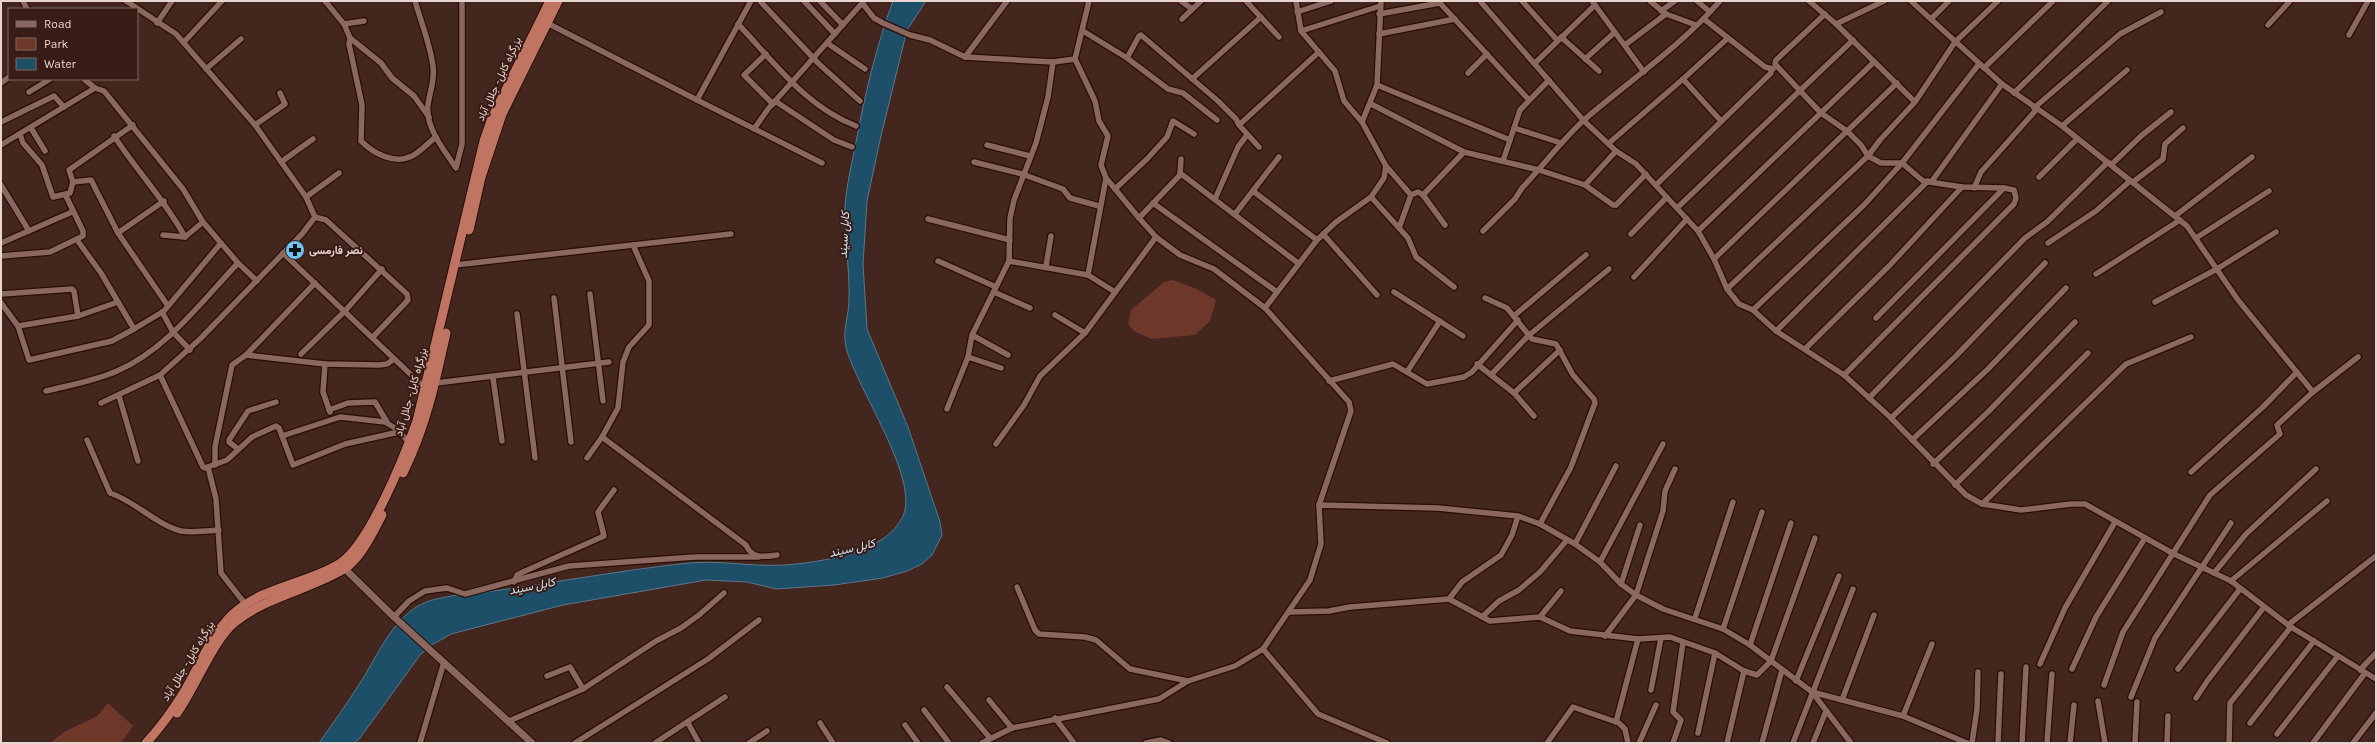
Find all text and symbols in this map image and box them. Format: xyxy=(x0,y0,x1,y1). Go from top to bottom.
legend xyxy=(8,8,138,80)
text: Road xyxy=(44,17,72,31)
street label: بزرگراه کابل- جلال آباد xyxy=(474,35,524,123)
text: Park xyxy=(44,37,69,51)
text: Water xyxy=(44,57,77,71)
water label: کابل سيند xyxy=(836,209,852,259)
pharmacy icon: نصر فارمسی xyxy=(284,239,306,261)
place label: نصر فارمسی xyxy=(309,244,363,257)
street label: بزرگراه کابل- جلال آباد xyxy=(392,346,430,438)
water label: کابل سيند xyxy=(828,535,879,560)
water label: کابل سيند xyxy=(508,574,559,597)
street label: بزرگراه کابل- جلال آباد xyxy=(159,619,217,703)

